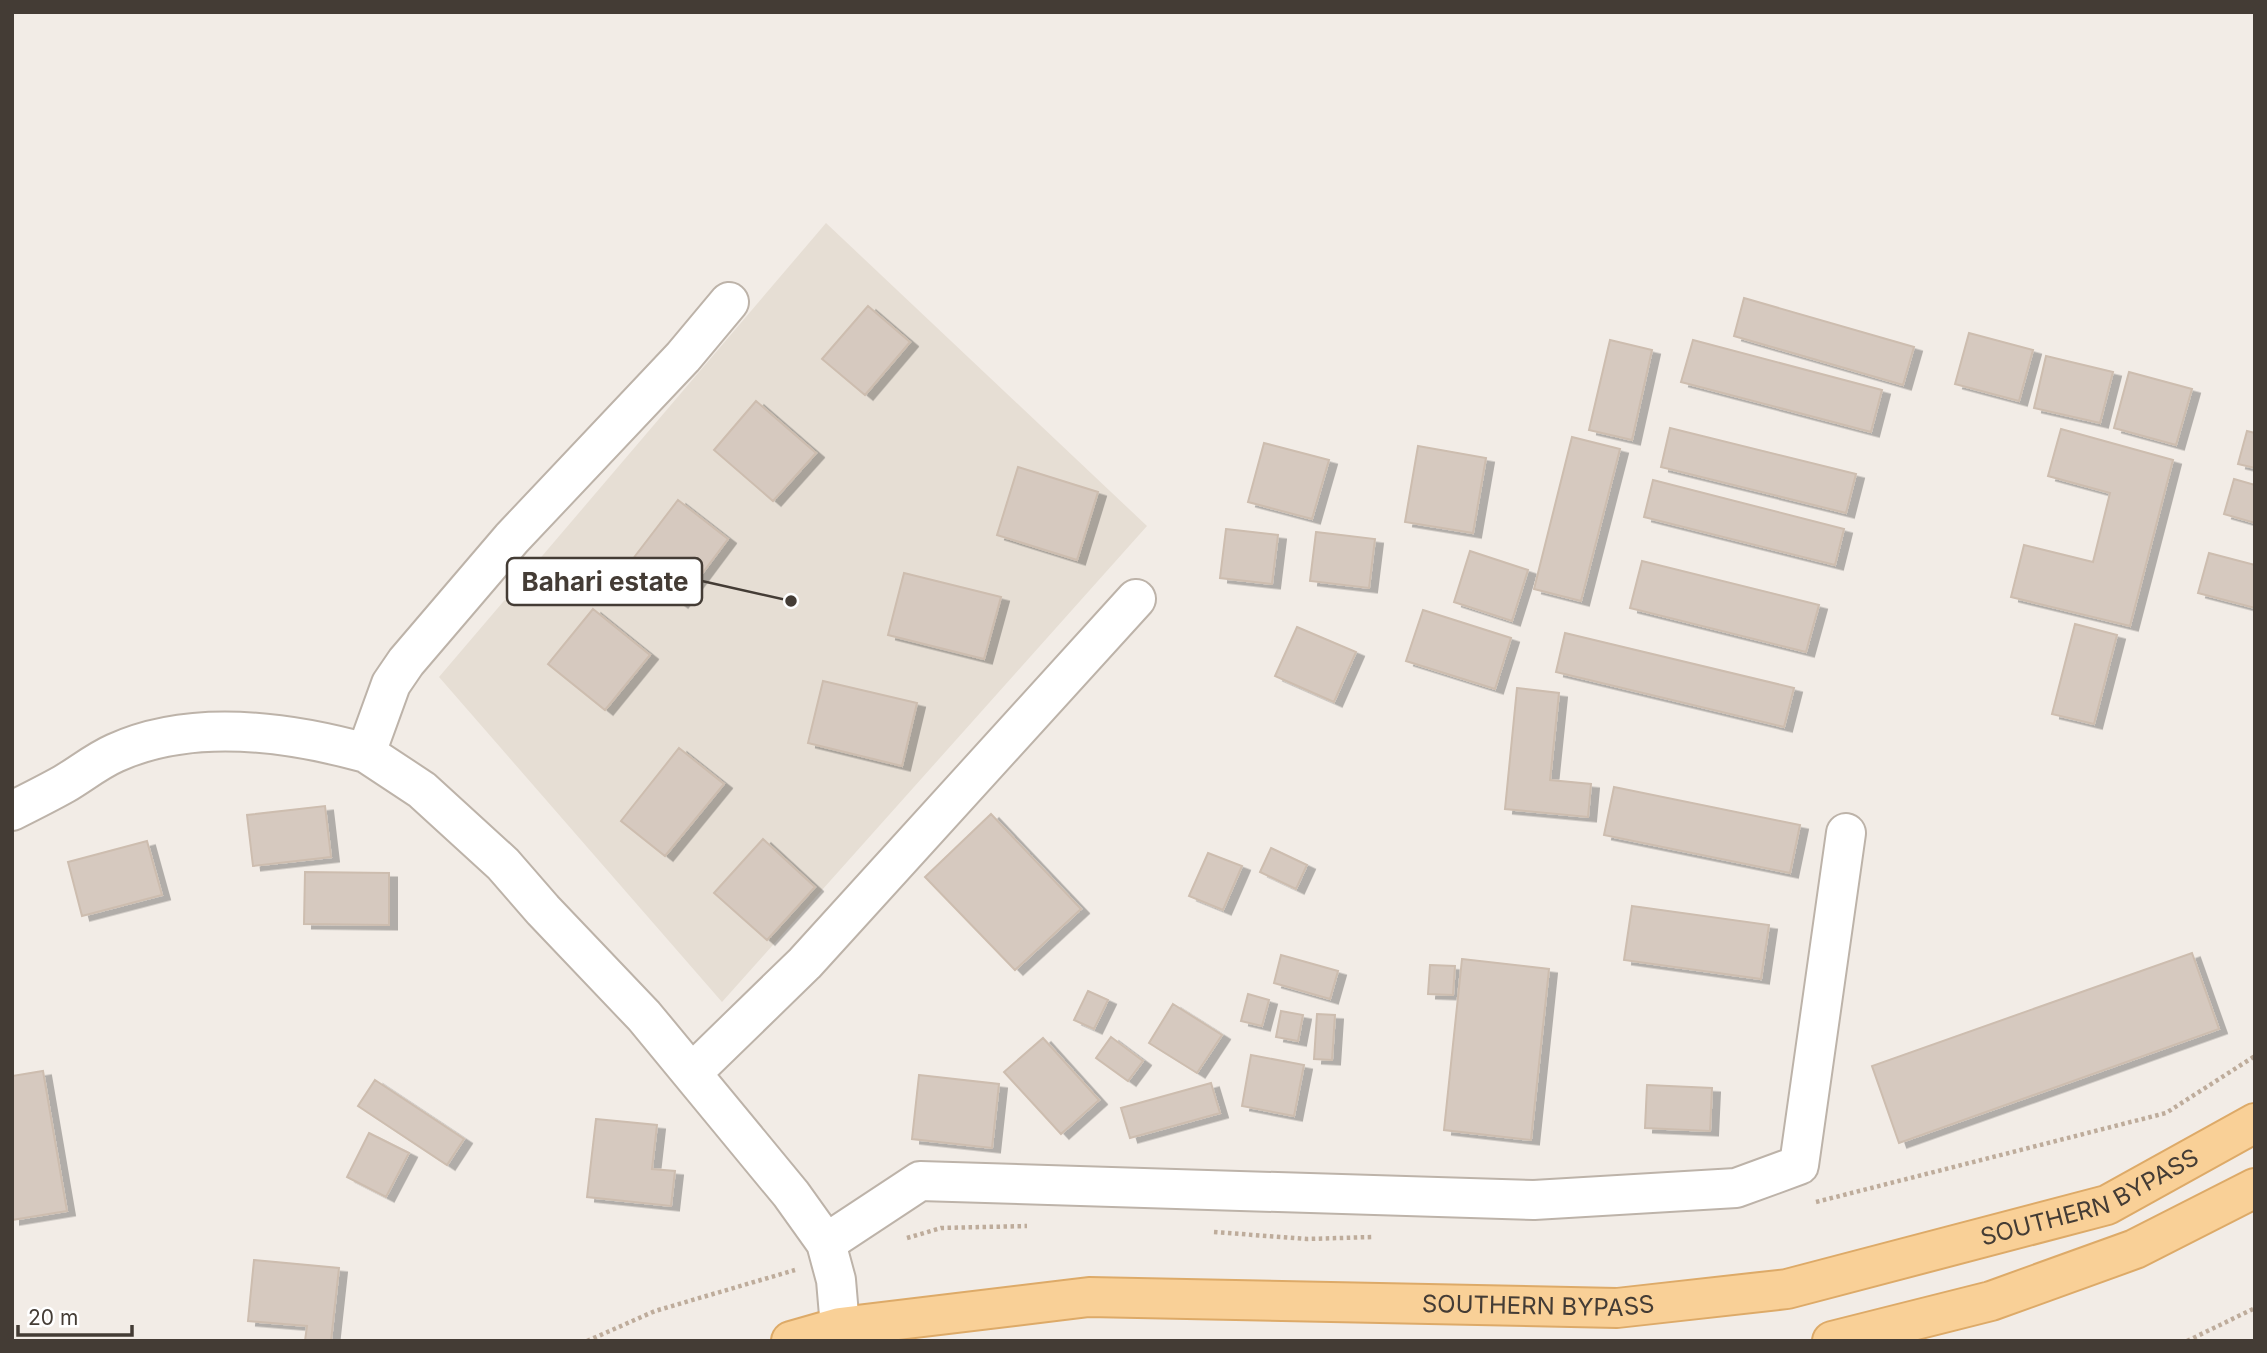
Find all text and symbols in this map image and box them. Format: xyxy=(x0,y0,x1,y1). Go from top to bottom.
callout: Bahari estate xyxy=(507,558,702,605)
text: Bahari estate xyxy=(521,566,689,597)
street label: SOUTHERN BYPASS xyxy=(1977,1142,2203,1252)
street label: SOUTHERN BYPASS xyxy=(1422,1289,1656,1322)
scale bar xyxy=(18,1294,131,1338)
text: 20 m xyxy=(28,1305,78,1330)

